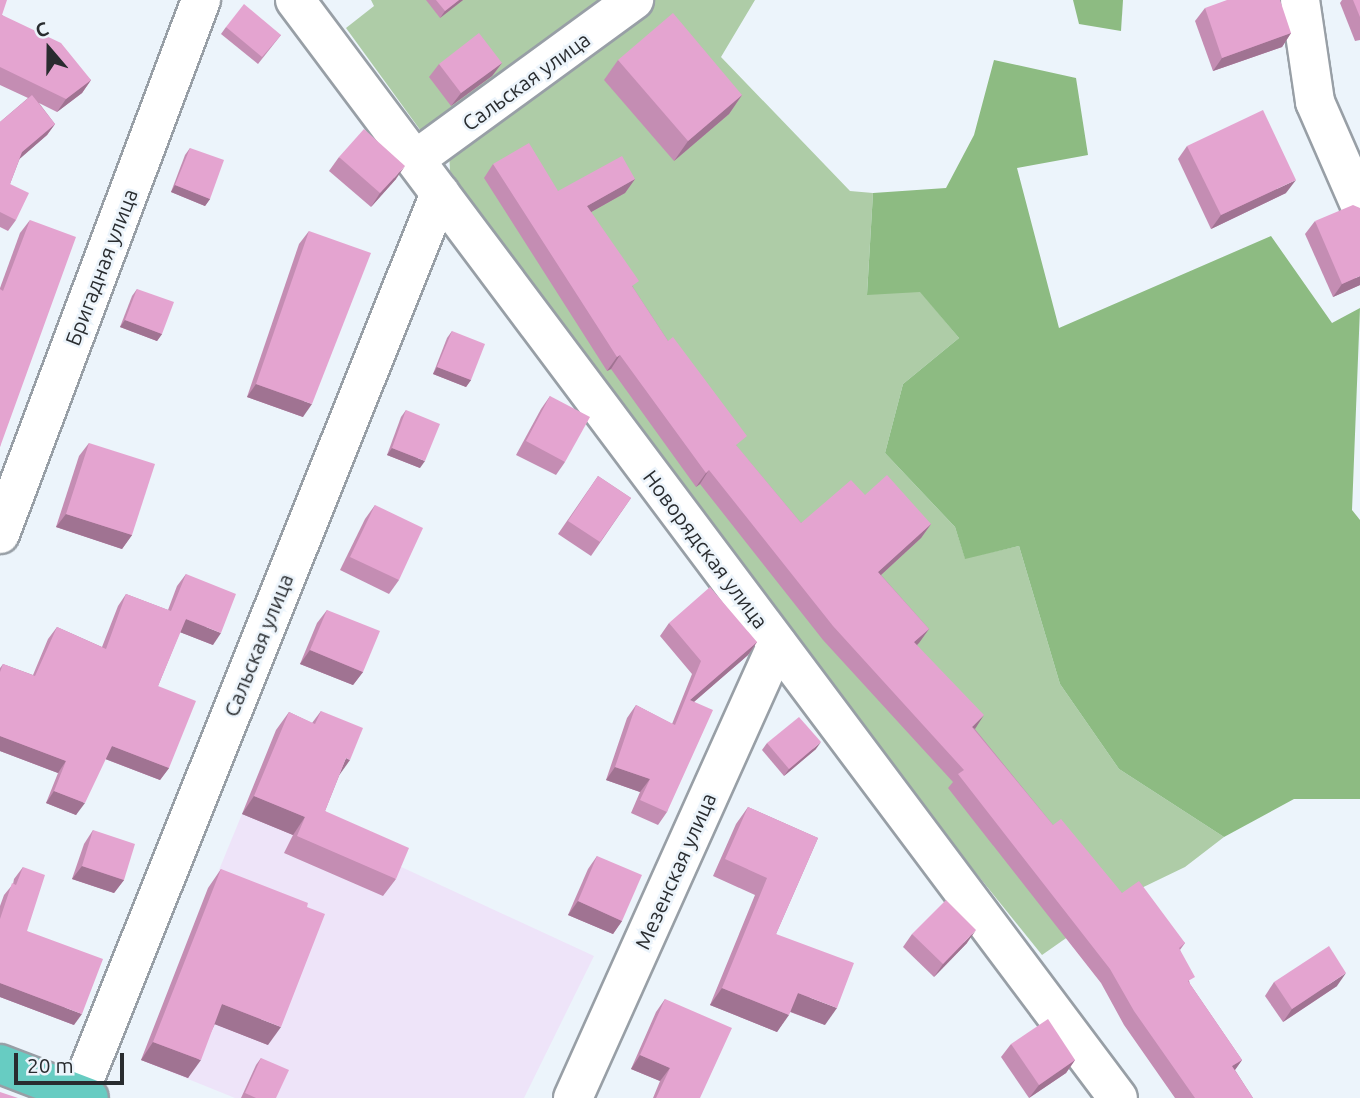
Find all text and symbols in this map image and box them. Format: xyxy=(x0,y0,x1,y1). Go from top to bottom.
north arrow xyxy=(14,14,84,84)
text: С xyxy=(32,17,51,42)
street label: Сальская улица xyxy=(457,26,595,136)
street label: Бригадная улица xyxy=(60,185,142,349)
street label: Новорядская улица xyxy=(638,465,774,633)
street label: Сальская улица xyxy=(218,570,298,720)
street label: Мезенская улица xyxy=(629,789,721,953)
scale bar xyxy=(18,1038,128,1082)
text: 20 m xyxy=(27,1053,74,1077)

